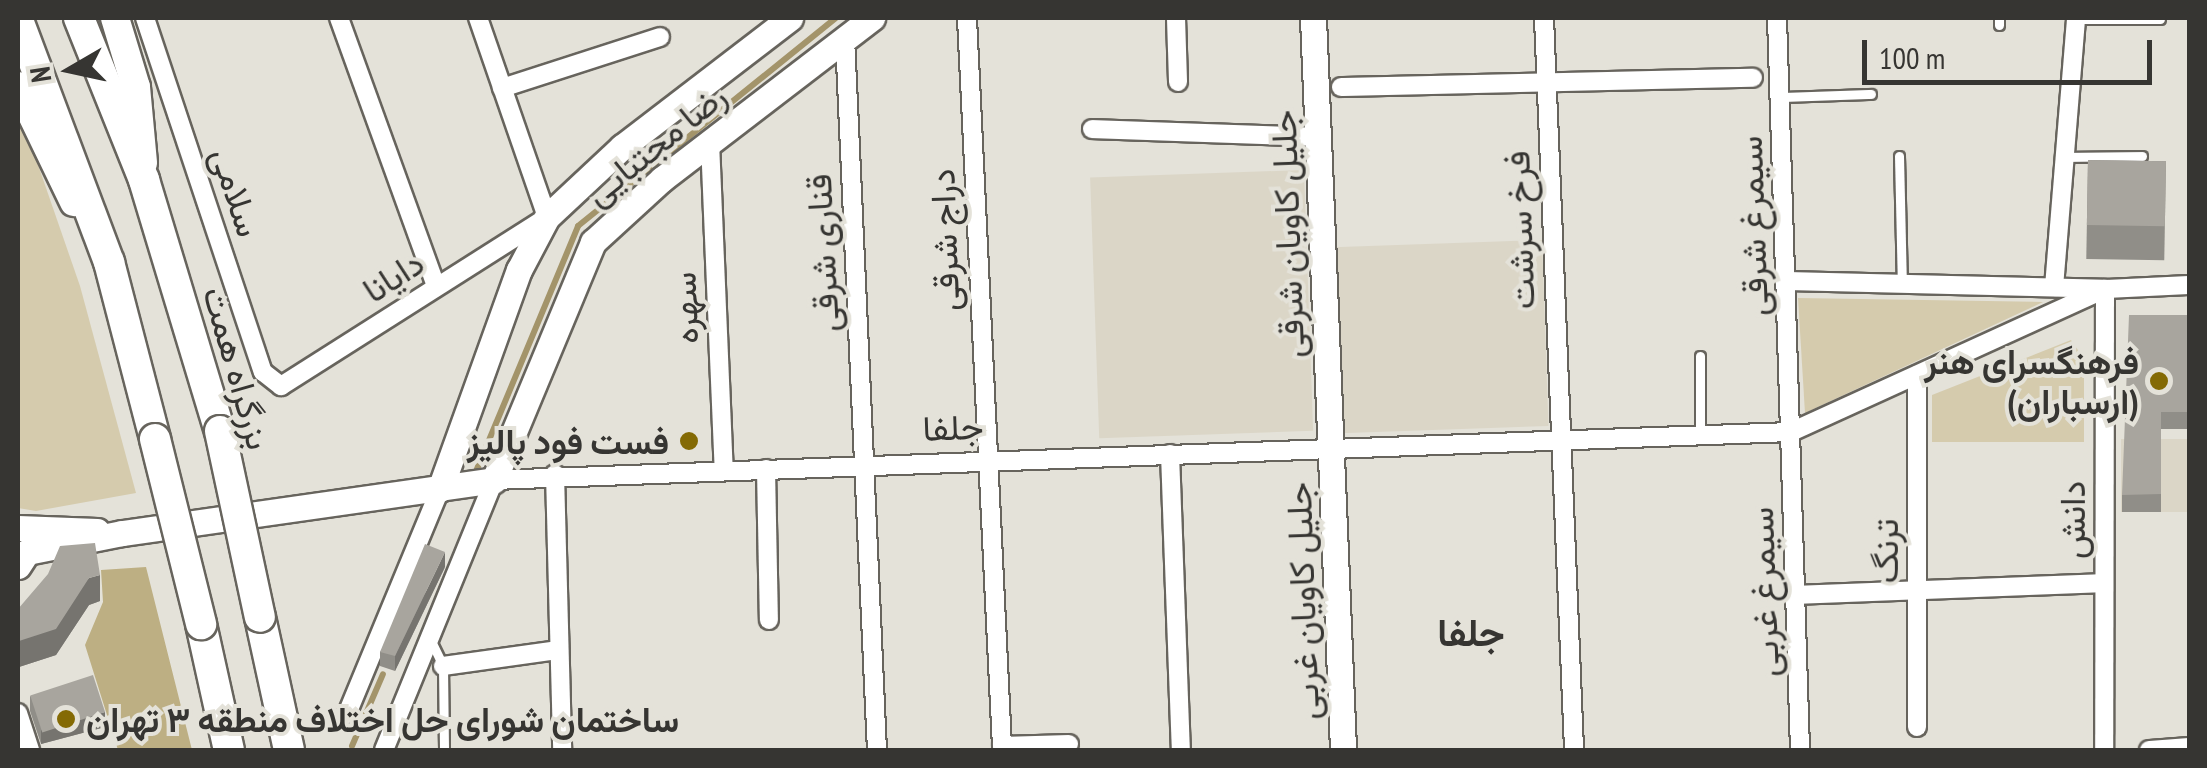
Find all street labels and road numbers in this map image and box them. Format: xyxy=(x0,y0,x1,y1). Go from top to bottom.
street label: رضا مجتبایی xyxy=(576,74,734,214)
street label: جلیل کاویان شرقی xyxy=(1262,109,1312,359)
street label: سیمرغ شرقی xyxy=(1728,135,1776,317)
street label: سلامی xyxy=(203,142,271,242)
street label: فرخ سرشت xyxy=(1495,150,1543,310)
street label: دراج شرقی xyxy=(921,168,967,312)
street label: قناری شرقی xyxy=(797,173,847,333)
street label: دایانا xyxy=(355,241,431,311)
street label: سهره xyxy=(662,271,706,345)
street label: بزرگراه همت xyxy=(195,282,281,454)
street label: جلفا xyxy=(922,405,984,449)
street label: جلیل کاویان غربی xyxy=(1277,481,1327,721)
street label: دانش xyxy=(2051,481,2093,559)
street label: سیمرغ غربی xyxy=(1739,506,1787,678)
street label: ترنگ xyxy=(1864,519,1906,583)

